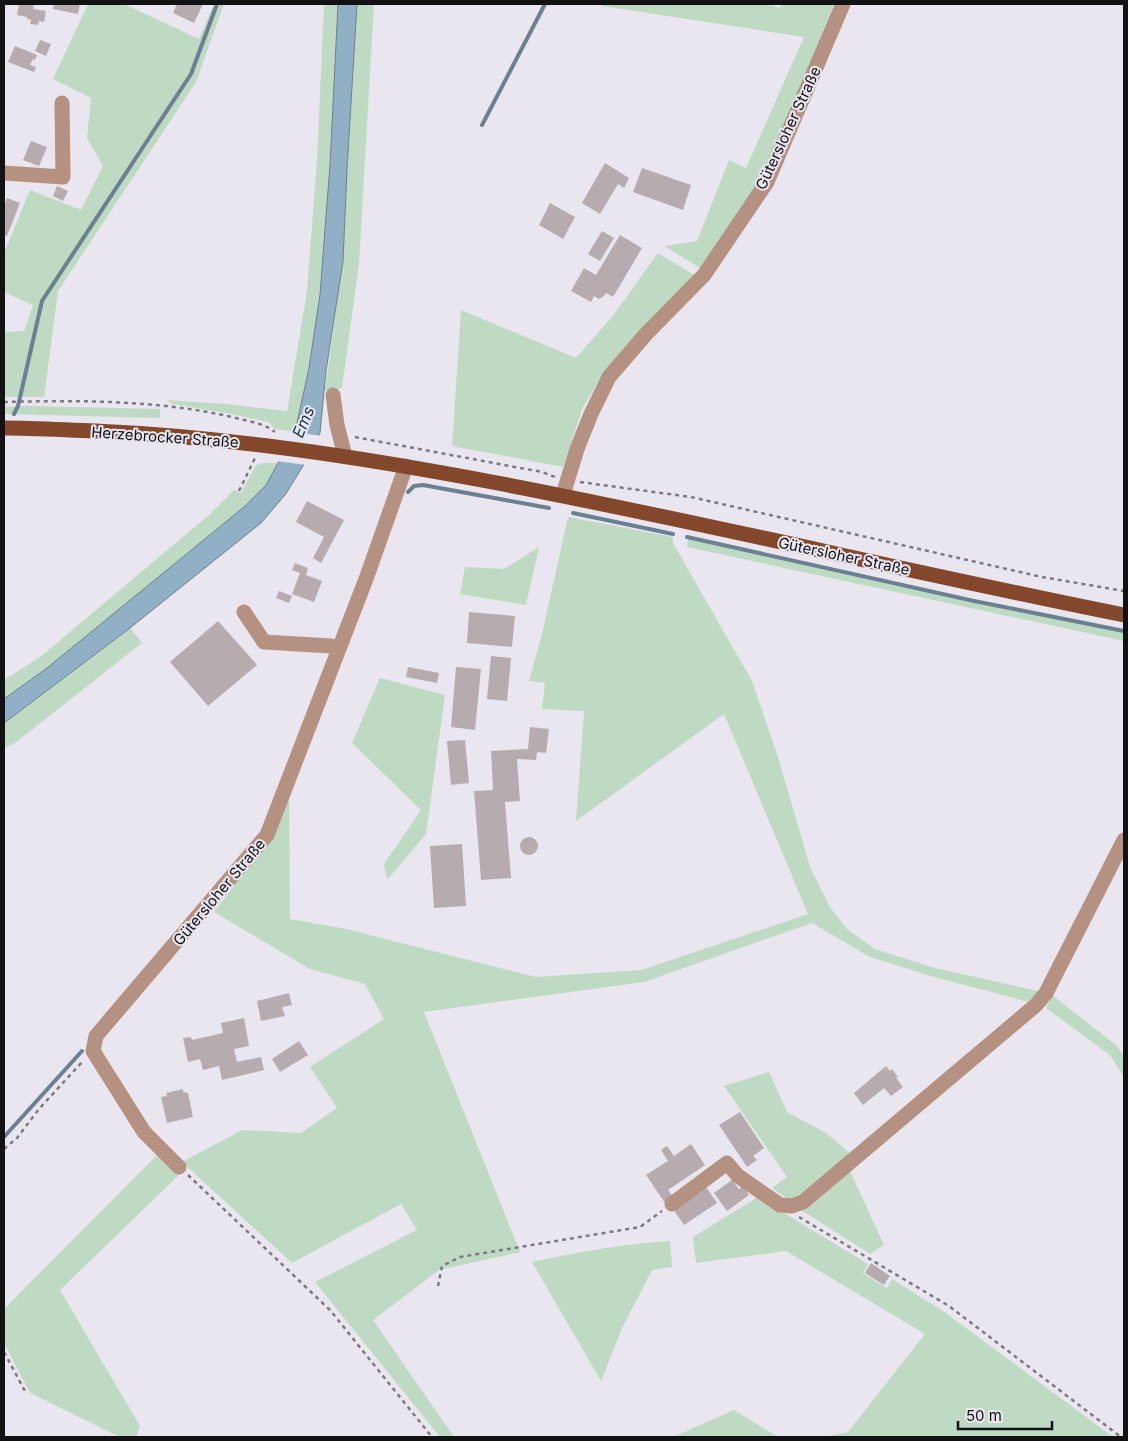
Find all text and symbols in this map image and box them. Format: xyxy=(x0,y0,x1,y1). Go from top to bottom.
street label: Gütersloher Straße xyxy=(751,63,825,193)
water label: Ems xyxy=(288,403,318,441)
street label: Herzebrocker Straße xyxy=(91,422,239,452)
street label: Gütersloher Straße xyxy=(777,533,911,579)
street label: Gütersloher Straße xyxy=(169,835,269,949)
scale bar xyxy=(958,1398,1052,1430)
text: 50 m xyxy=(966,1406,1002,1425)

